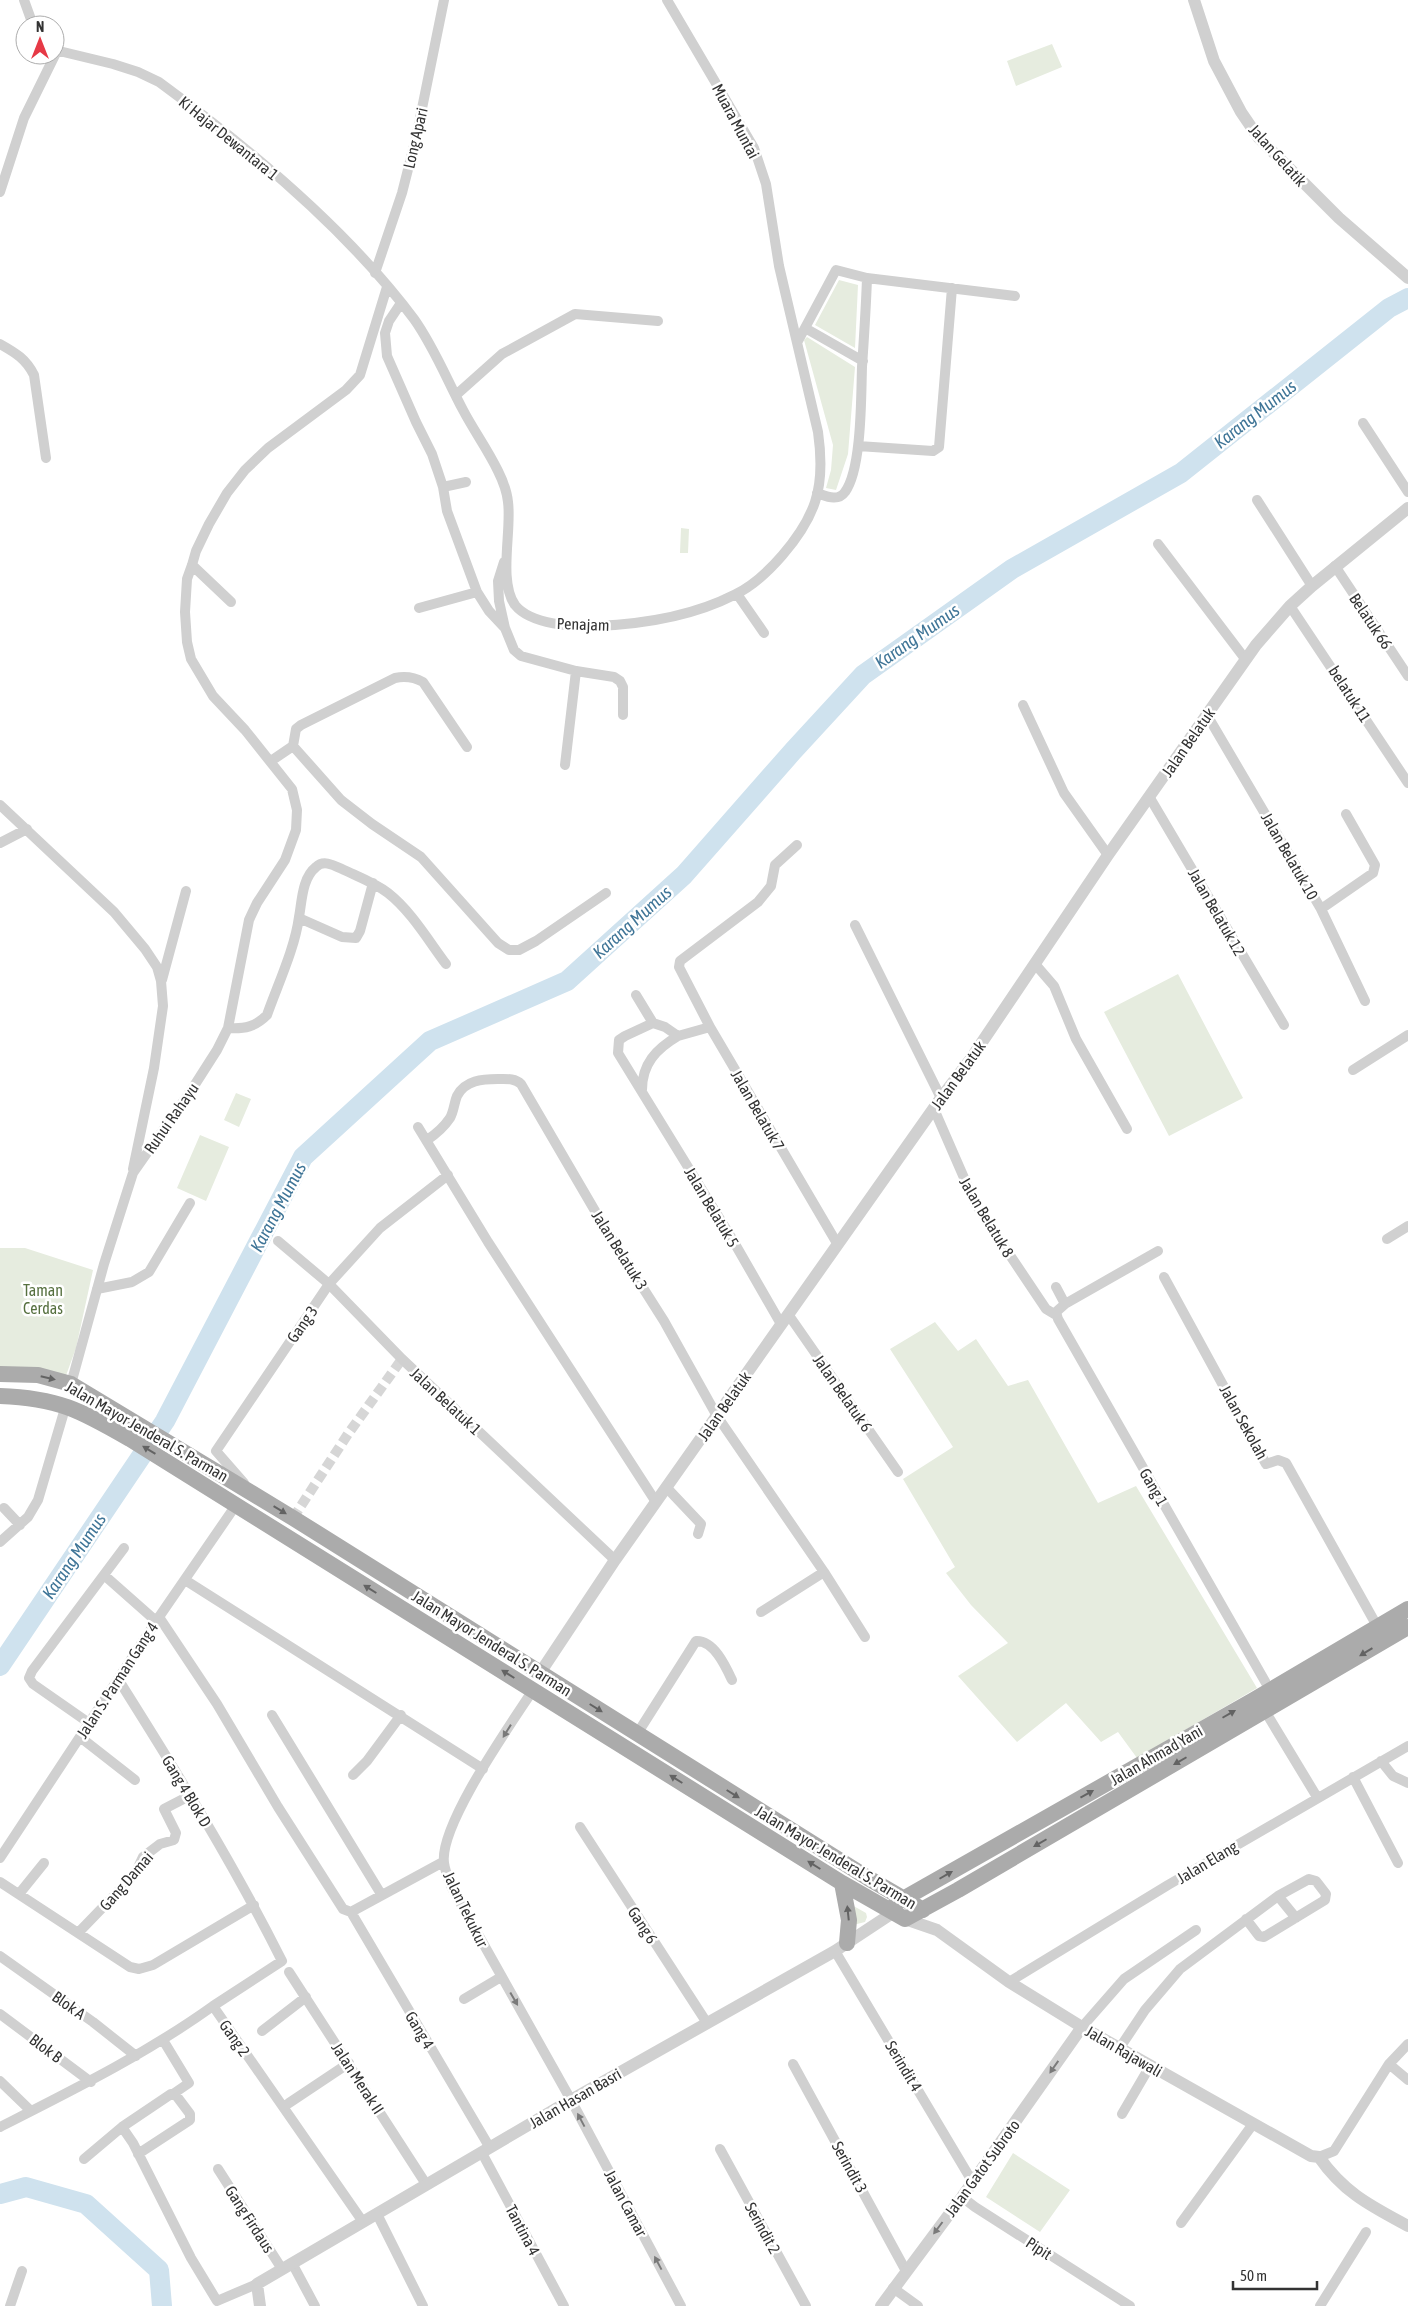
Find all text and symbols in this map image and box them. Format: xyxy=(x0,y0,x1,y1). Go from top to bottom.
north arrow xyxy=(15,15,65,65)
text: N xyxy=(36,19,44,35)
street label: Muara Muntai xyxy=(709,81,763,161)
street label: Ki Hajar Dewantara 1 xyxy=(175,92,282,184)
street label: Long Apari xyxy=(399,106,432,170)
street label: Jalan Gelatik xyxy=(1246,120,1310,190)
water label: Karang Mumus xyxy=(1210,375,1300,453)
street label: Belatuk 66 xyxy=(1346,590,1396,652)
water label: Karang Mumus xyxy=(871,599,963,673)
street label: Penajam xyxy=(556,614,610,635)
street label: belatuk 11 xyxy=(1325,663,1375,725)
street label: Jalan Belatuk xyxy=(1158,704,1218,780)
street label: Jalan Belatuk 10 xyxy=(1258,809,1322,903)
street label: Jalan Belatuk 12 xyxy=(1185,865,1249,959)
water label: Karang Mumus xyxy=(588,881,676,963)
street label: Jalan Belatuk xyxy=(927,1037,989,1113)
street label: Jalan Belatuk 7 xyxy=(728,1067,788,1153)
street label: Ruhui Rahayu xyxy=(140,1079,203,1157)
water label: Karang Mumus xyxy=(246,1159,310,1255)
street label: Jalan Belatuk 5 xyxy=(681,1164,743,1250)
street label: Jalan Belatuk 8 xyxy=(956,1174,1018,1260)
street label: Jalan Belatuk 3 xyxy=(589,1207,651,1293)
park label: Taman Cerdas xyxy=(23,1281,63,1317)
street label: Gang 3 xyxy=(283,1302,322,1346)
street label: Jalan Belatuk 6 xyxy=(810,1351,876,1435)
street label: Jalan Belatuk 1 xyxy=(407,1364,485,1438)
street label: Jalan Belatuk xyxy=(694,1368,754,1444)
one-way arrow xyxy=(41,1374,56,1382)
street label: Jalan Mayor Jenderal S. Parman xyxy=(62,1377,231,1486)
street label: Jalan Sekolah xyxy=(1216,1382,1272,1462)
one-way arrow xyxy=(143,1446,156,1455)
street label: Gang 1 xyxy=(1135,1465,1172,1509)
one-way arrow xyxy=(274,1505,287,1515)
water label: Karang Mumus xyxy=(38,1509,110,1603)
one-way arrow xyxy=(364,1584,377,1594)
street label: Jalan Mayor Jenderal S. Parman xyxy=(408,1586,575,1700)
street label: Jalan S. Parman Gang 4 xyxy=(73,1619,162,1742)
one-way arrow xyxy=(1359,1647,1372,1656)
one-way arrow xyxy=(502,1670,515,1679)
one-way arrow xyxy=(589,1703,602,1712)
one-way arrow xyxy=(1222,1709,1235,1718)
street label: Jalan Ahmad Yani xyxy=(1107,1721,1205,1789)
one-way arrow xyxy=(502,1724,512,1737)
street label: Gang 4 Blok D xyxy=(158,1752,215,1830)
one-way arrow xyxy=(1174,1756,1187,1765)
one-way arrow xyxy=(669,1774,682,1784)
one-way arrow xyxy=(727,1790,740,1799)
one-way arrow xyxy=(1080,1790,1095,1798)
street label: Jalan Mayor Jenderal S. Parman xyxy=(752,1802,920,1913)
street label: Jalan Elang xyxy=(1174,1837,1241,1888)
one-way arrow xyxy=(1034,1838,1047,1847)
street label: Gang Damai xyxy=(96,1848,157,1915)
one-way arrow xyxy=(807,1861,820,1870)
street label: Jalan Tekukur xyxy=(440,1868,492,1950)
one-way arrow xyxy=(940,1870,953,1879)
street label: Gang 6 xyxy=(624,1903,662,1947)
one-way arrow xyxy=(844,1904,852,1920)
street label: Blok A xyxy=(49,1987,89,2023)
one-way arrow xyxy=(510,1992,518,2007)
street label: Gang 4 xyxy=(401,2008,438,2052)
street label: Gang 2 xyxy=(215,2016,254,2060)
street label: Jalan Rajawali xyxy=(1082,2022,1166,2081)
street label: Blok B xyxy=(26,2030,66,2066)
street label: Serindit 4 xyxy=(882,2037,926,2095)
street label: Jalan Merak II xyxy=(328,2039,388,2117)
one-way arrow xyxy=(1049,2061,1059,2074)
street label: Jalan Hasan Basri xyxy=(526,2064,624,2132)
one-way arrow xyxy=(577,2112,585,2127)
street label: Jalan Gatot Subroto xyxy=(941,2116,1023,2220)
street label: Serindit 3 xyxy=(829,2138,871,2196)
street label: Jalan Camar xyxy=(601,2167,651,2239)
street label: Gang Firdaus xyxy=(221,2182,278,2257)
street label: Serindit 2 xyxy=(742,2199,784,2257)
street label: Tantina 4 xyxy=(502,2202,544,2258)
one-way arrow xyxy=(933,2221,944,2234)
street label: Pipit xyxy=(1022,2233,1056,2264)
one-way arrow xyxy=(654,2256,662,2270)
scale bar xyxy=(1233,2258,1317,2290)
text: 50 m xyxy=(1240,2267,1267,2284)

